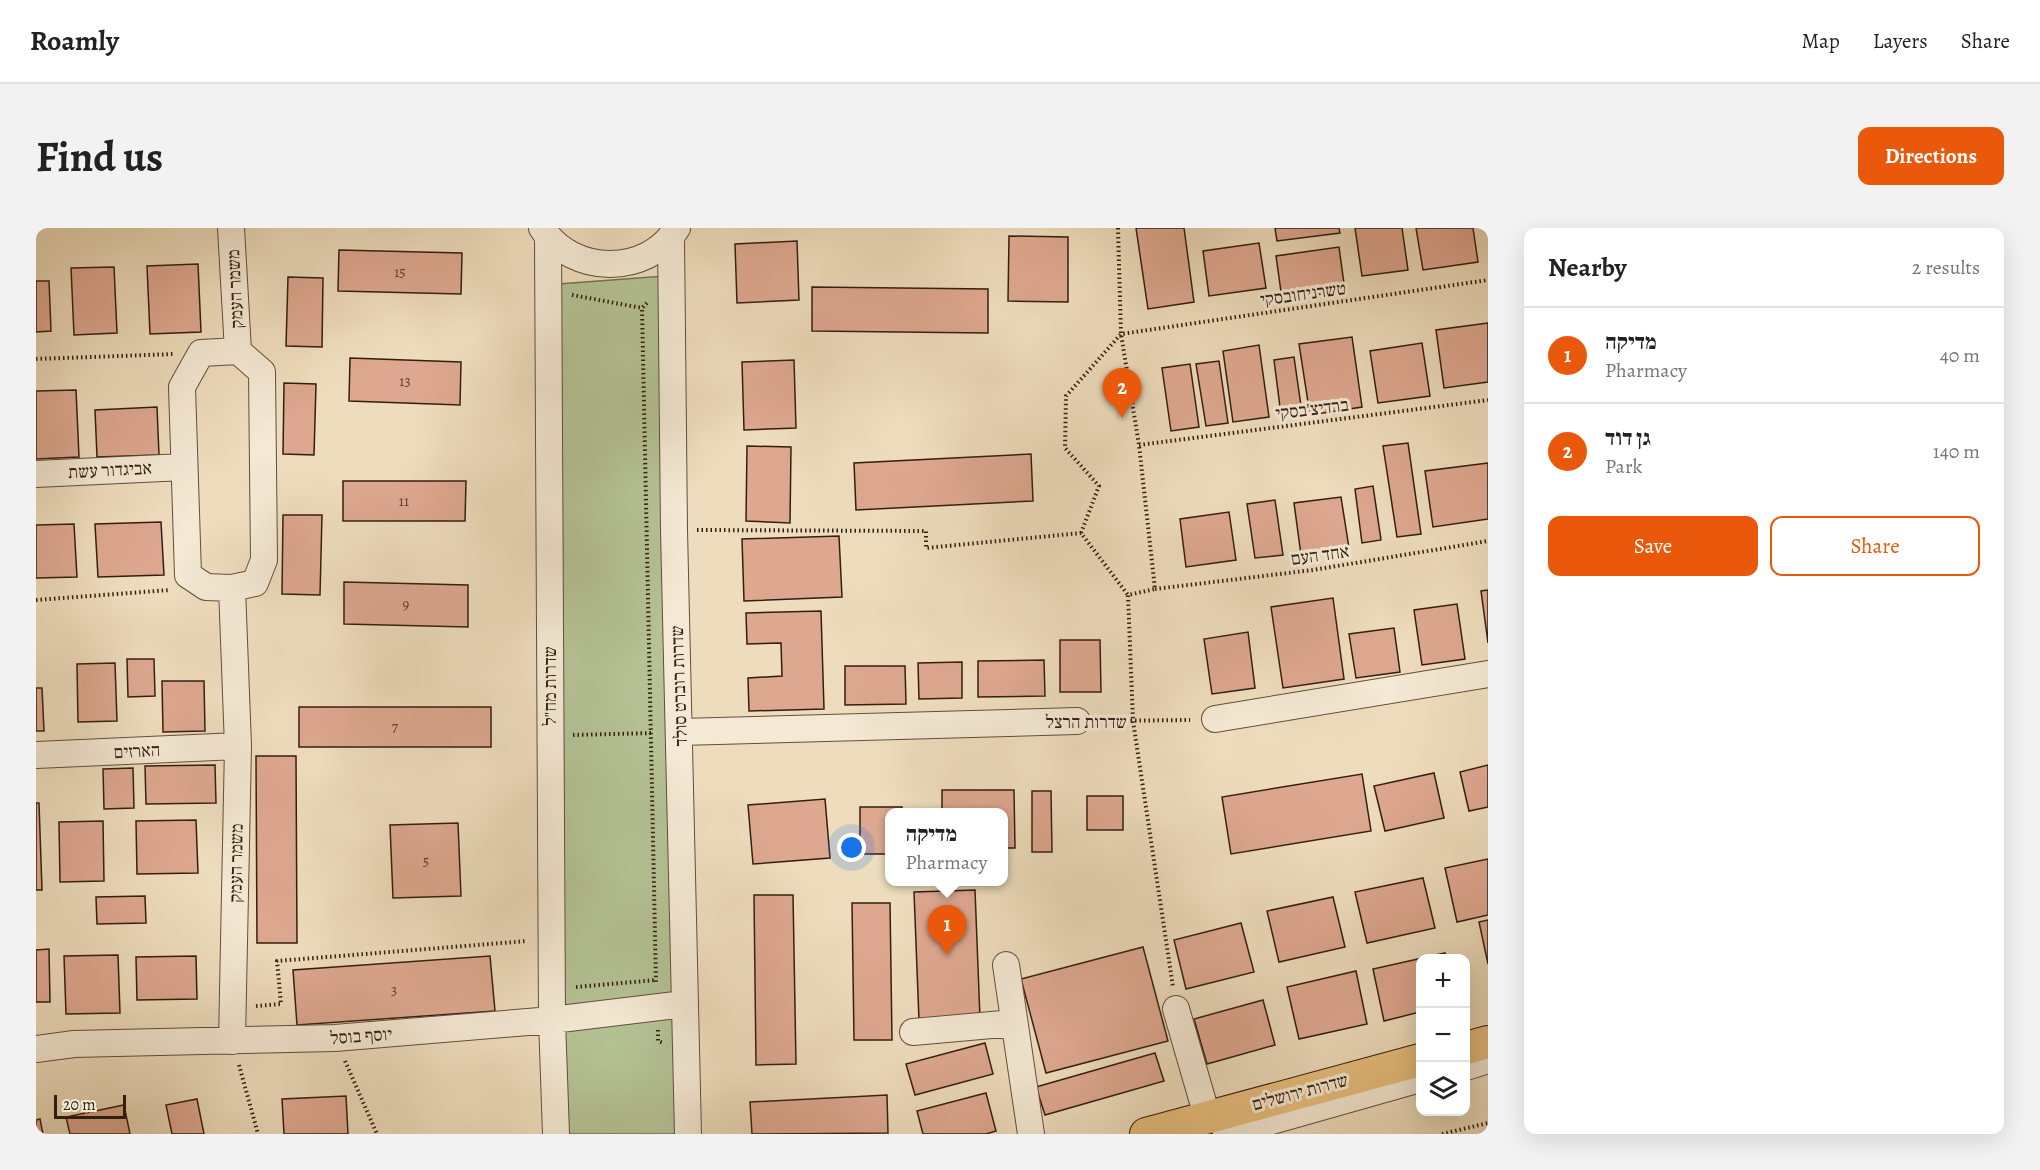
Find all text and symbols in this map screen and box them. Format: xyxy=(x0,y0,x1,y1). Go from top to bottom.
text: Roamly xyxy=(30,22,119,60)
text: Map xyxy=(1801,27,1840,55)
text: Layers xyxy=(1873,27,1928,55)
text: Share xyxy=(1961,27,2010,55)
button: Directions xyxy=(1858,127,2004,185)
text: Find us xyxy=(36,128,163,185)
street label: משמר העמק xyxy=(221,249,249,329)
text: Nearby xyxy=(1548,250,1627,285)
text: 2 results xyxy=(1912,254,1980,281)
house number: 15 xyxy=(394,262,406,282)
street label: טשרניחובסקי xyxy=(1258,276,1348,312)
text: מדיקה xyxy=(1605,327,1657,357)
text: 1 xyxy=(1564,342,1571,369)
text: 40 m xyxy=(1940,342,1980,369)
text: Pharmacy xyxy=(1605,357,1687,384)
pin: 2 xyxy=(1102,368,1142,418)
house number: 13 xyxy=(399,371,411,391)
street label: ברדיצ'בסקי xyxy=(1274,393,1350,425)
text: גן דוד xyxy=(1605,423,1651,453)
text: 2 xyxy=(1563,438,1572,465)
text: 140 m xyxy=(1933,438,1980,465)
text: Park xyxy=(1605,453,1643,480)
street label: אביגדור עשת xyxy=(67,456,153,484)
house number: 11 xyxy=(399,491,409,511)
button: Save xyxy=(1548,516,1758,576)
button: Share xyxy=(1770,516,1980,576)
street label: אחד העם xyxy=(1289,539,1351,571)
house number: 9 xyxy=(403,594,410,614)
street label: שדרות רוברט סולד xyxy=(665,625,693,747)
street label: שדרות מח"ל xyxy=(538,646,562,726)
street label: שדרות הרצל xyxy=(1045,710,1127,734)
house number: 7 xyxy=(392,717,399,737)
street label: הארזים xyxy=(113,738,161,764)
popup xyxy=(885,808,1008,886)
text: מדיקה xyxy=(905,819,957,849)
street label: משמר העמק xyxy=(223,823,249,903)
your location xyxy=(837,833,866,862)
text: Pharmacy xyxy=(905,849,988,876)
house number: 5 xyxy=(423,851,429,871)
pin: 1 xyxy=(928,906,966,955)
map controls xyxy=(1416,954,1470,1116)
button: + xyxy=(1416,954,1470,1008)
house number: 3 xyxy=(391,980,397,1000)
button: − xyxy=(1416,1008,1470,1062)
street label: יוסף בוסל xyxy=(329,1022,393,1050)
button: layers xyxy=(1416,1062,1470,1116)
street label: שדרות ירושלים xyxy=(1249,1068,1351,1116)
scale bar xyxy=(54,1092,126,1120)
text: 20 m xyxy=(63,1094,96,1116)

